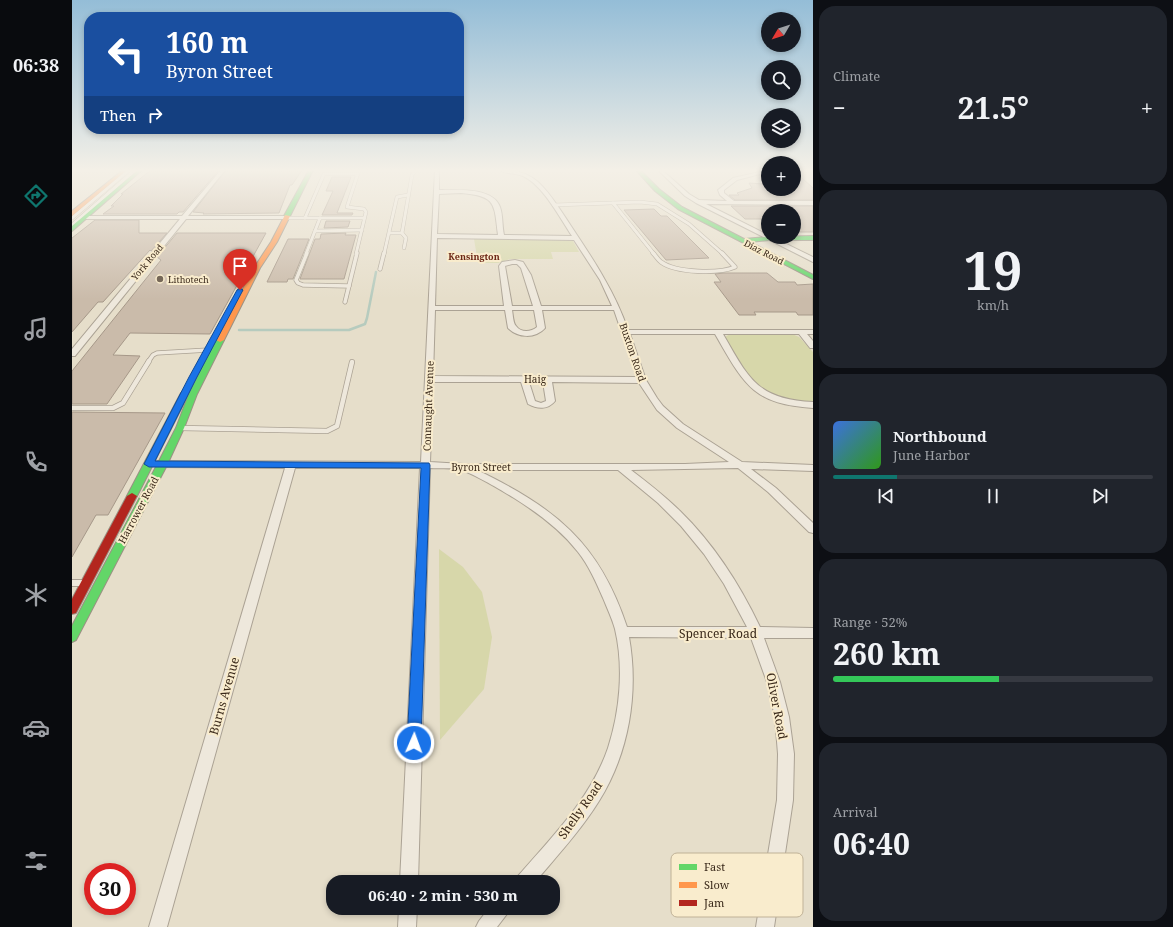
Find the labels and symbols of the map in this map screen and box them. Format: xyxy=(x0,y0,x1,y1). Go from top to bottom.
north arrow xyxy=(761,12,801,52)
street label: Diaz Road xyxy=(742,236,787,268)
street label: York Road xyxy=(127,241,166,284)
pin xyxy=(223,249,257,290)
district label: Kensington xyxy=(448,250,500,263)
place label: Lithotech xyxy=(168,273,209,286)
marker: Lithotech xyxy=(155,274,165,284)
street label: Buxton Road xyxy=(616,321,650,383)
street label: Connaught Avenue xyxy=(419,361,437,451)
street label: Haig xyxy=(524,372,547,386)
street label: Byron Street xyxy=(451,460,511,474)
street label: Harrower Road xyxy=(114,474,162,546)
street label: Spencer Road xyxy=(679,625,758,642)
street label: Burns Avenue xyxy=(205,655,243,737)
street label: Oliver Road xyxy=(762,671,792,741)
position arrow xyxy=(393,722,435,764)
street label: Shelly Road xyxy=(554,777,606,842)
legend xyxy=(671,853,803,917)
text: Fast xyxy=(704,859,725,874)
speed limit sign: 30 xyxy=(84,863,136,915)
text: Slow xyxy=(704,877,730,892)
text: Jam xyxy=(703,895,725,910)

